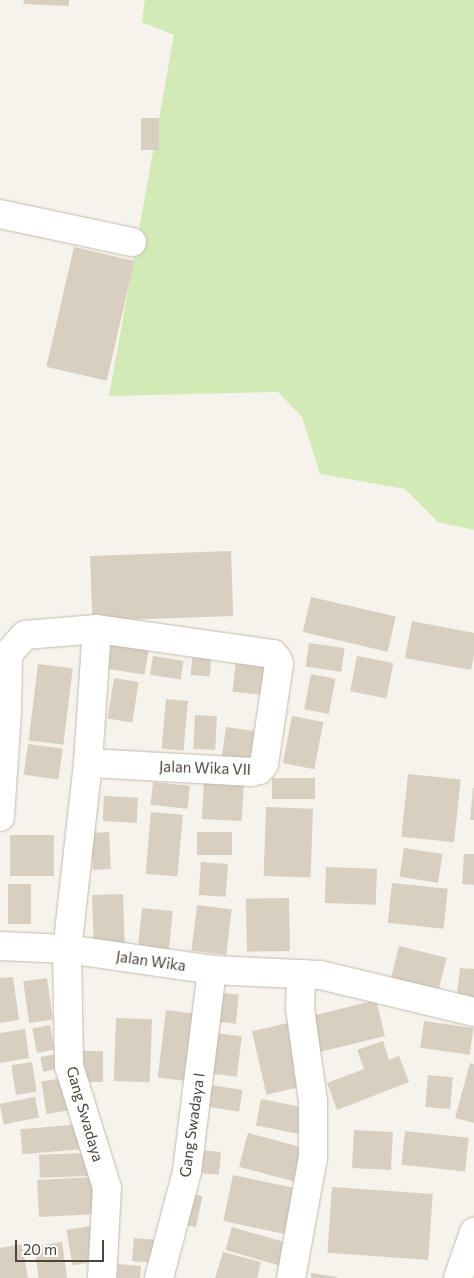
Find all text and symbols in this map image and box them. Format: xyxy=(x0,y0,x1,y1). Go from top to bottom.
street label: Jalan Wika VII xyxy=(159,757,251,779)
street label: Jalan Wika xyxy=(115,947,187,975)
street label: Gang Swadaya xyxy=(63,1064,107,1164)
street label: Gang Swadaya I xyxy=(176,1072,208,1178)
scale bar xyxy=(18,1230,106,1262)
text: 20 m xyxy=(23,1240,57,1258)

